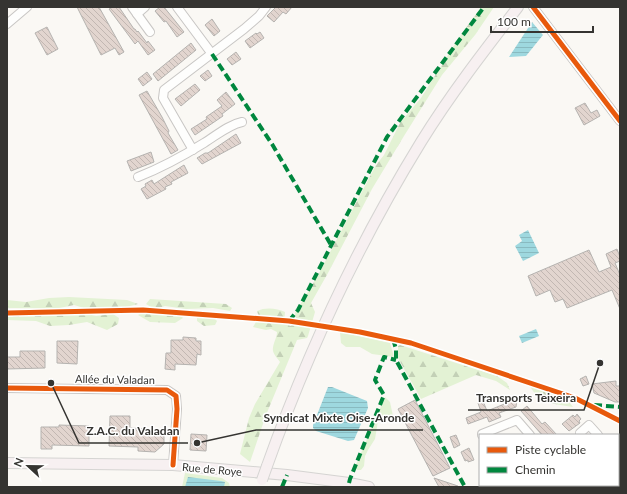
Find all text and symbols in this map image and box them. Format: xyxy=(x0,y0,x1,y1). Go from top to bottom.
scale bar xyxy=(491,8,593,34)
text: 100 m xyxy=(497,14,531,29)
street label: Allée du Valadan xyxy=(75,372,155,386)
callout: Transports Teixeira xyxy=(468,386,584,410)
text: Transports Teixeira xyxy=(476,390,576,405)
callout: Syndicat Mixte Oise-Aronde xyxy=(256,406,423,430)
text: Syndicat Mixte Oise-Aronde xyxy=(263,410,415,425)
callout: Z.A.C. du Valadan xyxy=(79,419,188,443)
text: Z.A.C. du Valadan xyxy=(86,423,180,438)
legend xyxy=(479,434,619,486)
text: Piste cyclable xyxy=(515,442,586,457)
north arrow xyxy=(8,446,48,486)
text: N xyxy=(11,456,26,468)
street label: Rue de Roye xyxy=(181,460,243,478)
text: Chemin xyxy=(515,462,556,477)

